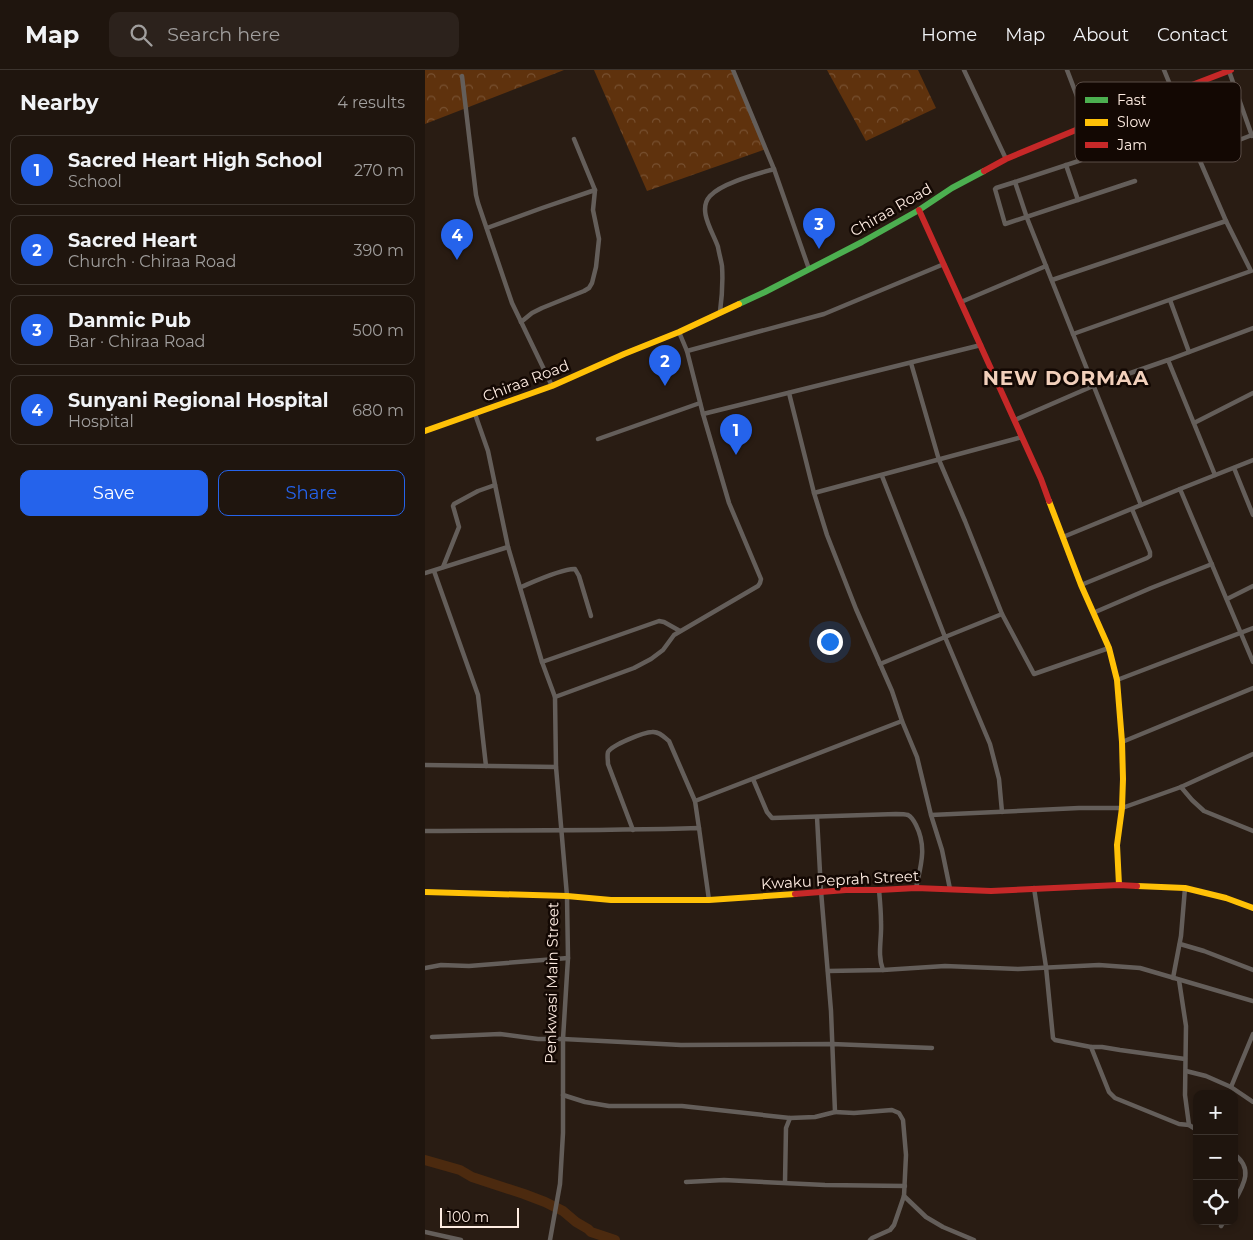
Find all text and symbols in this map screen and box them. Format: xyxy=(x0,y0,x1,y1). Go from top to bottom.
search box xyxy=(109,12,459,57)
text: Map xyxy=(25,20,79,49)
icon: search xyxy=(127,21,155,49)
text: Search here xyxy=(167,23,280,46)
text: Home xyxy=(921,24,977,46)
text: Map xyxy=(1005,24,1045,46)
text: About xyxy=(1073,24,1129,46)
text: Contact xyxy=(1157,24,1228,46)
legend xyxy=(1075,82,1241,162)
text: Nearby xyxy=(20,90,99,115)
text: Fast xyxy=(1117,91,1147,109)
text: 4 results xyxy=(337,93,405,112)
text: Slow xyxy=(1117,113,1151,131)
text: Jam xyxy=(1116,136,1147,154)
text: Sacred Heart High School xyxy=(68,149,323,172)
text: 1 xyxy=(34,161,40,180)
text: 270 m xyxy=(354,161,404,180)
text: School xyxy=(68,172,122,191)
street label: Chiraa Road xyxy=(847,179,935,241)
pin: 3 xyxy=(803,208,835,249)
pin: 4 xyxy=(441,219,473,260)
text: Sacred Heart xyxy=(68,229,197,252)
text: 2 xyxy=(32,241,42,260)
text: 390 m xyxy=(353,241,404,260)
text: Church · Chiraa Road xyxy=(68,252,236,271)
text: Danmic Pub xyxy=(68,309,191,332)
text: 3 xyxy=(32,321,42,340)
text: 500 m xyxy=(353,321,404,340)
text: Bar · Chiraa Road xyxy=(68,332,205,351)
pin: 2 xyxy=(649,345,681,386)
street label: Chiraa Road xyxy=(480,355,572,406)
district label: NEW DORMAA xyxy=(983,366,1149,390)
text: Sunyani Regional Hospital xyxy=(68,389,328,412)
text: 4 xyxy=(31,401,43,420)
text: 680 m xyxy=(352,401,404,420)
text: Hospital xyxy=(68,412,134,431)
pin: 1 xyxy=(720,414,752,455)
button: Save xyxy=(20,470,208,516)
button: Share xyxy=(218,470,405,516)
your location xyxy=(817,629,843,655)
street label: Kwaku Peprah Street xyxy=(760,866,919,893)
street label: Penkwasi Main Street xyxy=(541,902,562,1064)
map controls xyxy=(1193,1090,1238,1225)
button: + xyxy=(1193,1090,1238,1135)
button: − xyxy=(1193,1135,1238,1180)
button: locate xyxy=(1193,1180,1238,1225)
scale bar xyxy=(440,1205,519,1228)
text: 100 m xyxy=(447,1208,489,1226)

